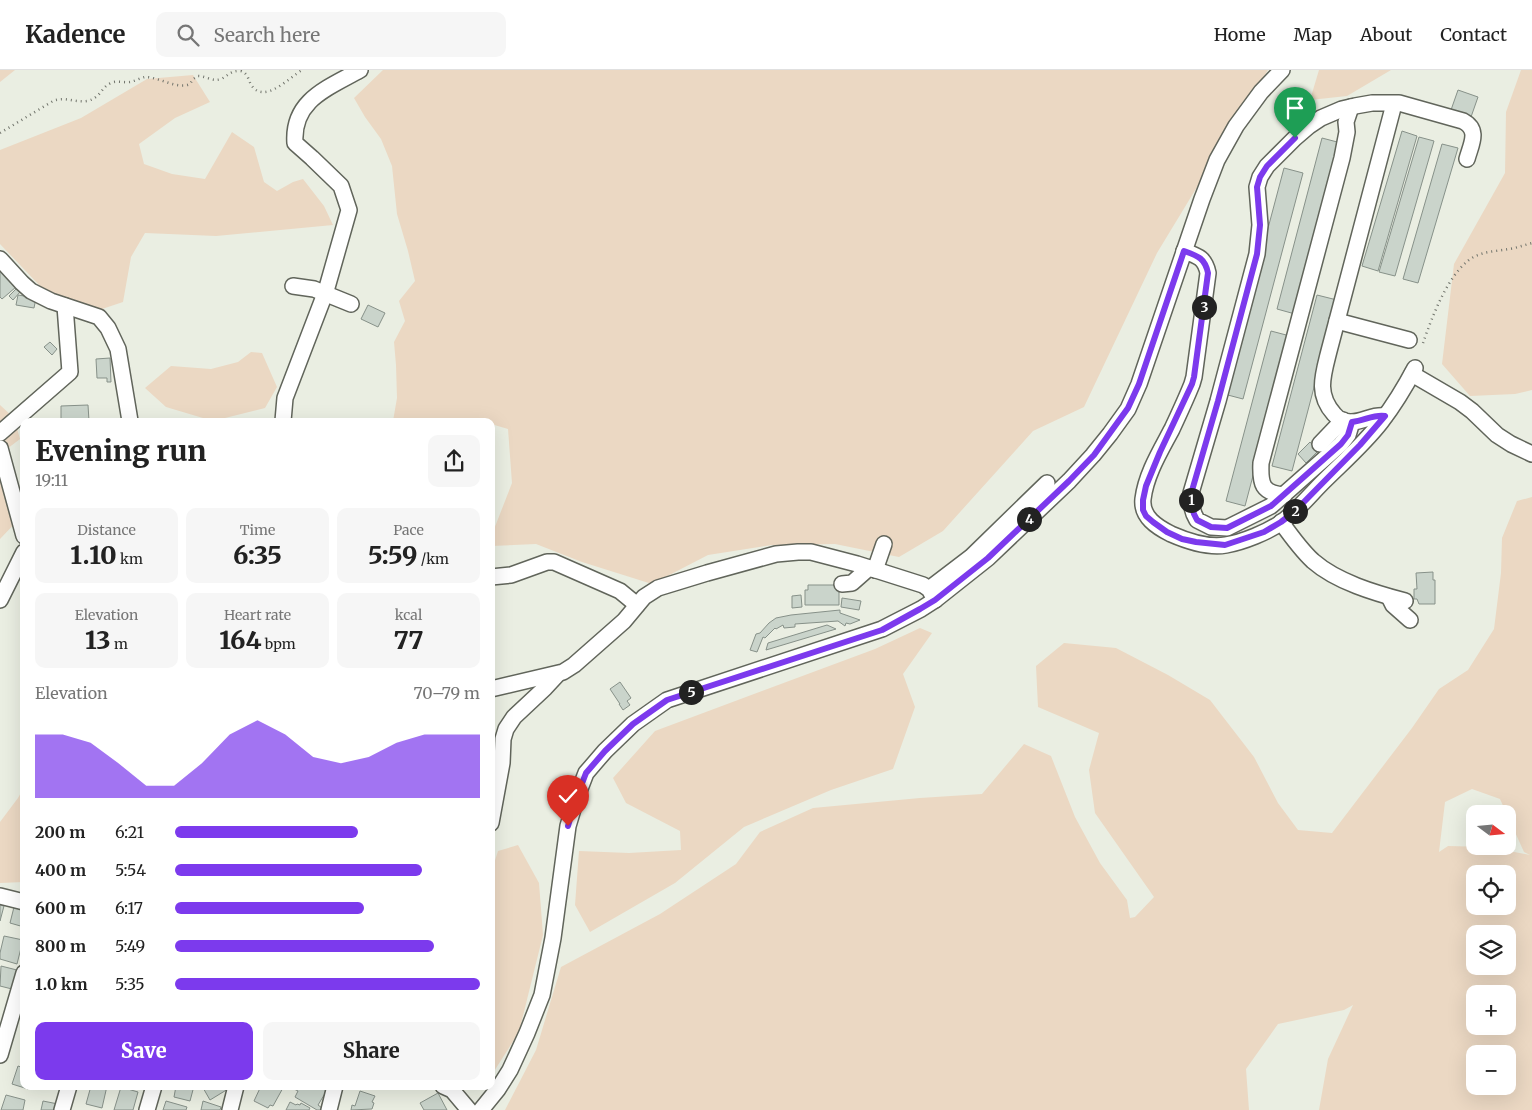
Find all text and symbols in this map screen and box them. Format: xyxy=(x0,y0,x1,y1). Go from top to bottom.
search box xyxy=(156,12,506,57)
text: Kadence xyxy=(25,19,126,50)
icon: search xyxy=(174,21,202,49)
text: Search here xyxy=(214,23,320,47)
text: Home xyxy=(1214,23,1266,46)
text: Map xyxy=(1294,23,1332,46)
text: About xyxy=(1360,23,1412,46)
text: Contact xyxy=(1440,23,1507,46)
pin xyxy=(1274,87,1316,138)
icon: arrive xyxy=(1281,94,1309,122)
pin: 3 xyxy=(1192,294,1216,320)
text: 3 xyxy=(1200,298,1209,316)
text: Evening run xyxy=(35,433,206,469)
button: share xyxy=(428,435,480,487)
text: 19:11 xyxy=(35,470,68,490)
pin: 1 xyxy=(1178,488,1204,512)
text: 1 xyxy=(1188,491,1195,509)
pin: 2 xyxy=(1282,498,1308,524)
text: 2 xyxy=(1291,502,1300,520)
pin: 4 xyxy=(1016,506,1042,532)
text: 4 xyxy=(1025,510,1034,528)
text: Distance xyxy=(77,521,136,539)
text: Time xyxy=(240,521,275,539)
text: Pace xyxy=(393,521,424,539)
text: 1.10 xyxy=(70,539,117,571)
text: 6:35 xyxy=(233,539,282,571)
text: 5:59 xyxy=(368,539,417,571)
text: km xyxy=(117,550,143,568)
text: /km xyxy=(417,550,449,568)
text: Elevation xyxy=(75,606,138,624)
text: Heart rate xyxy=(224,606,291,624)
text: kcal xyxy=(395,606,422,624)
text: 13 xyxy=(85,624,111,656)
text: 164 xyxy=(219,624,262,656)
text: 77 xyxy=(393,624,424,656)
text: m xyxy=(111,635,128,653)
text: bpm xyxy=(262,635,296,653)
pin: 5 xyxy=(678,680,704,704)
text: Elevation xyxy=(35,683,108,703)
text: 70–79 m xyxy=(414,683,480,703)
text: 5 xyxy=(687,683,696,701)
pin xyxy=(547,775,589,826)
icon: check xyxy=(554,782,582,810)
north arrow xyxy=(1466,805,1516,855)
map controls xyxy=(1466,805,1516,1095)
text: 200 m xyxy=(35,822,85,842)
text: 6:21 xyxy=(115,822,144,842)
text: 400 m xyxy=(35,860,86,880)
text: 5:54 xyxy=(115,860,146,880)
button: locate xyxy=(1466,865,1516,915)
text: 600 m xyxy=(35,898,86,918)
text: 6:17 xyxy=(115,898,143,918)
button: layers xyxy=(1466,925,1516,975)
text: 800 m xyxy=(35,936,86,956)
text: 5:49 xyxy=(115,936,145,956)
text: 1.0 km xyxy=(35,974,88,994)
text: 5:35 xyxy=(115,974,145,994)
button: + xyxy=(1466,985,1516,1035)
button: Save xyxy=(35,1022,253,1080)
button: Share xyxy=(263,1022,480,1080)
button: − xyxy=(1466,1045,1516,1095)

